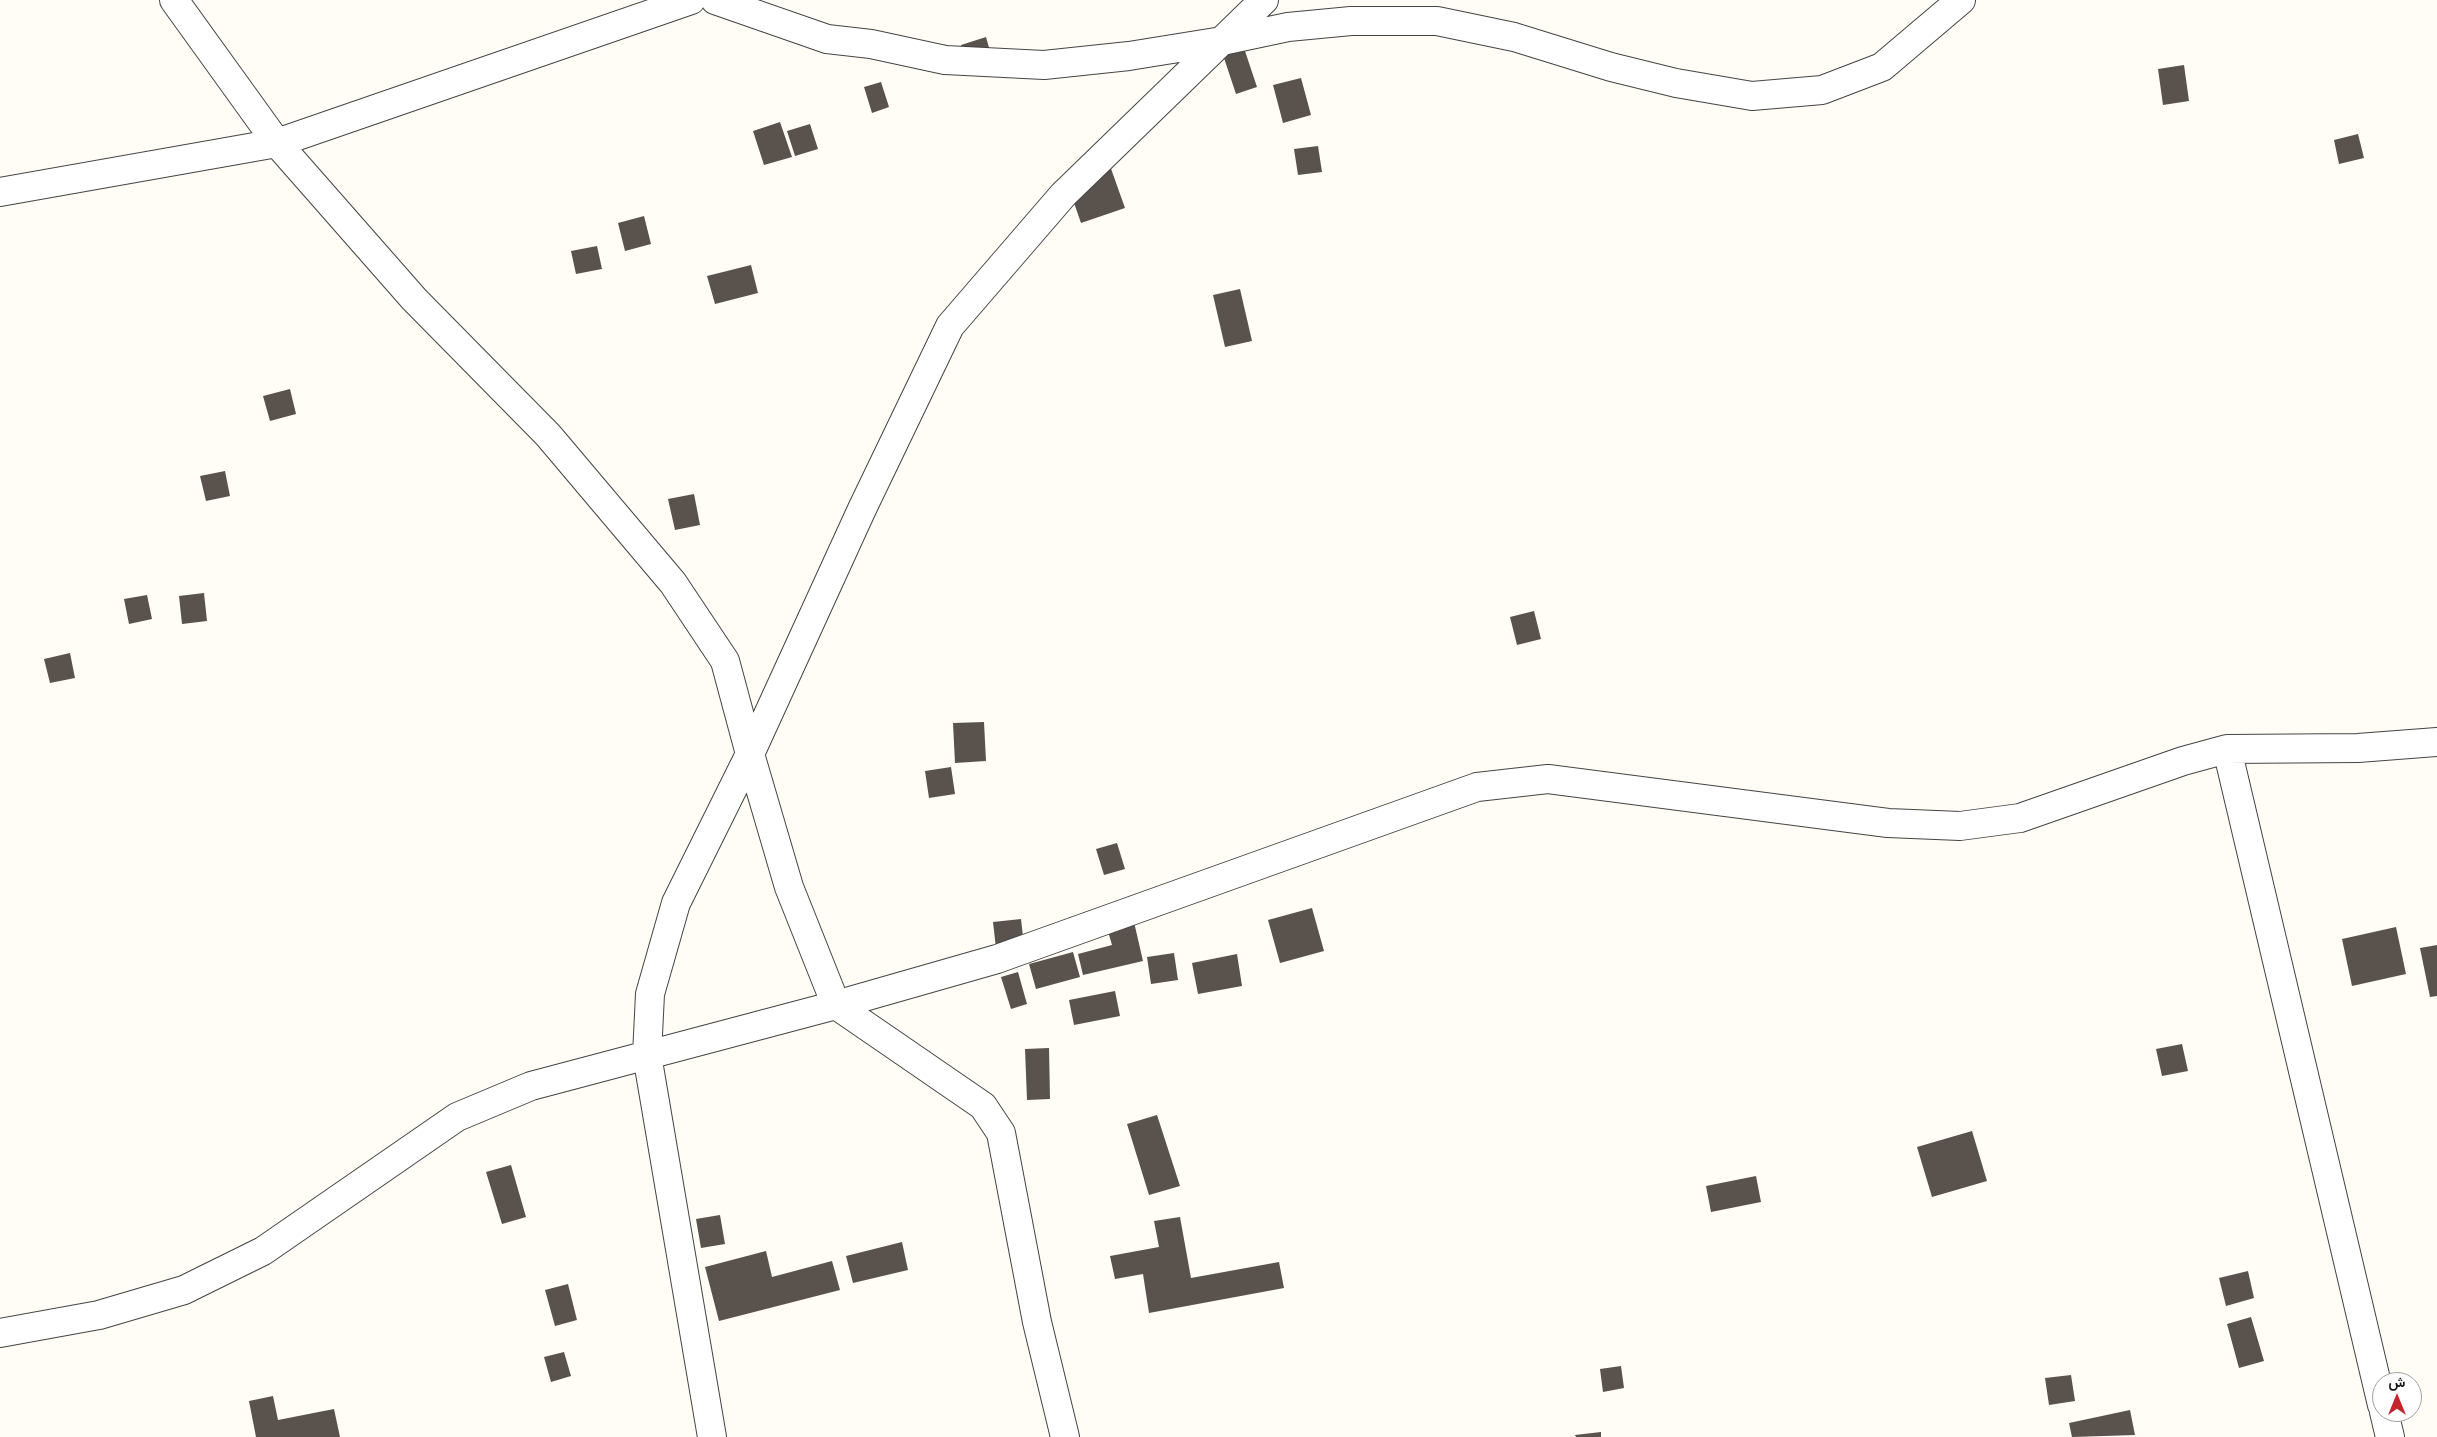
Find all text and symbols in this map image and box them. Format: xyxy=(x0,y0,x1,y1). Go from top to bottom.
north arrow xyxy=(2372,1372,2422,1422)
text: ش xyxy=(2389,1375,2405,1390)

